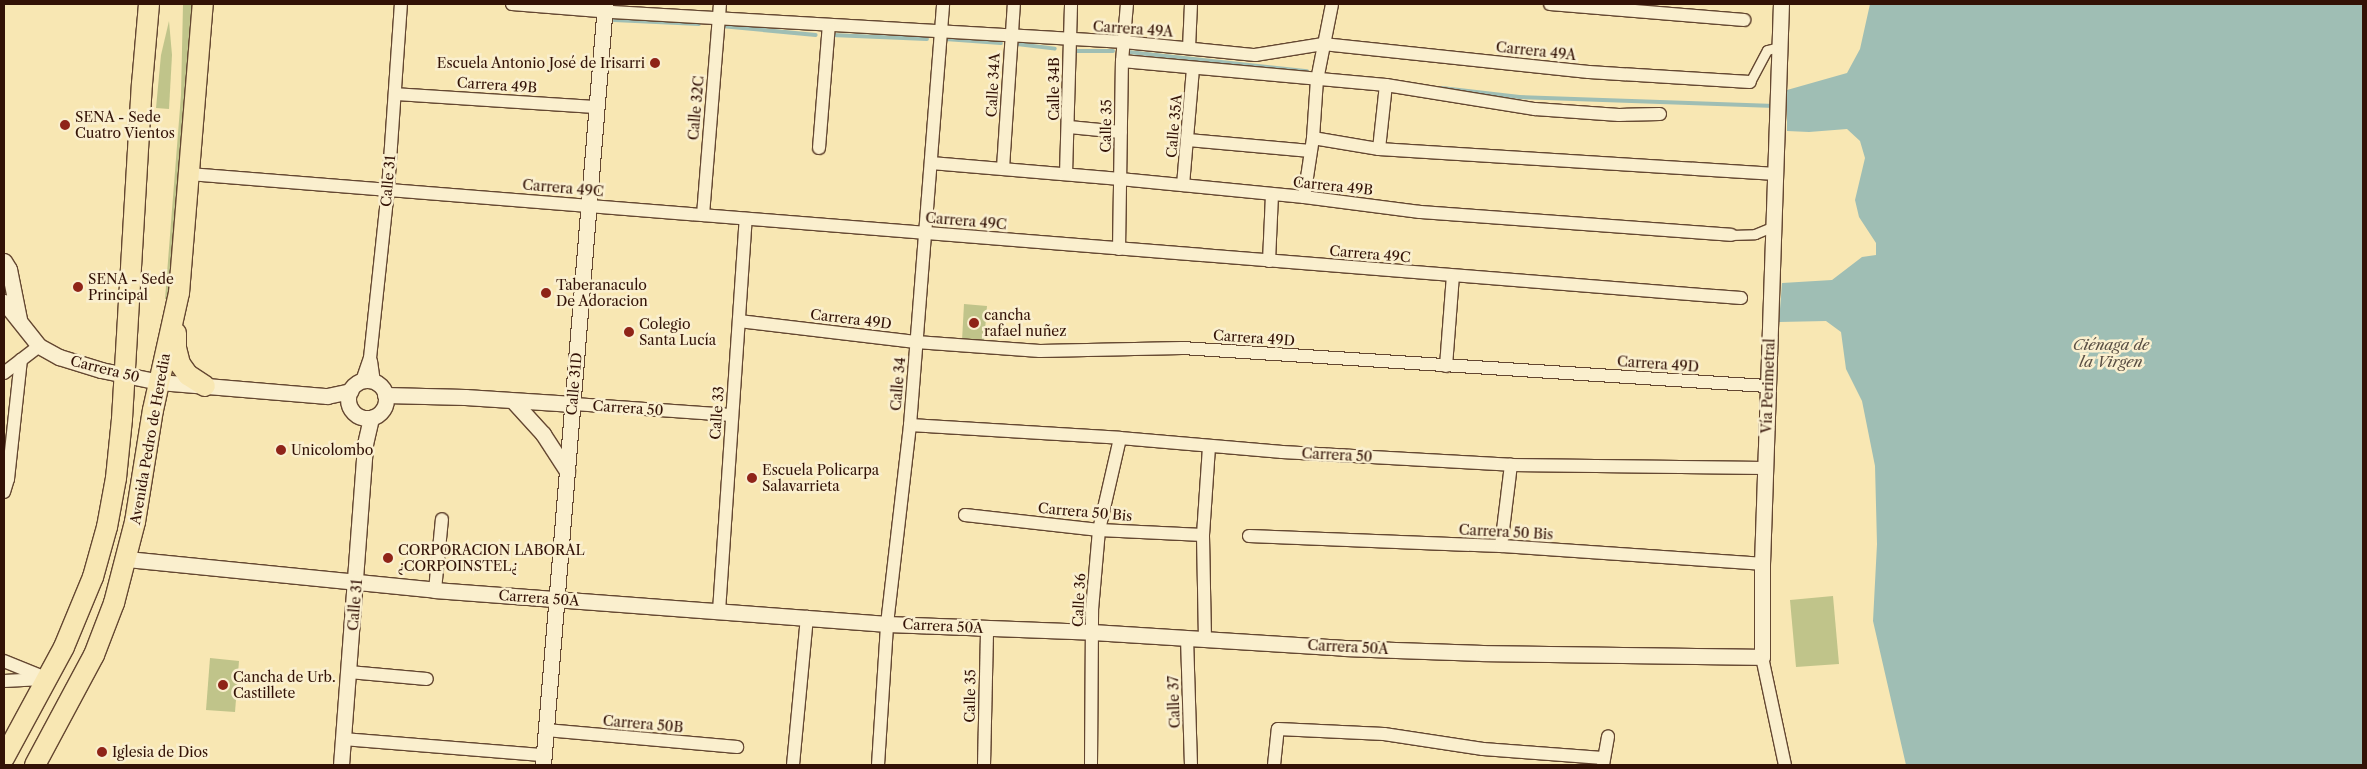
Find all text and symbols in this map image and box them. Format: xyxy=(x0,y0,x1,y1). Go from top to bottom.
street label: Carrera 49A xyxy=(1092,18,1174,40)
street label: Carrera 49A xyxy=(1495,38,1577,64)
street label: Calle 34A xyxy=(983,52,1003,118)
place label: Escuela Antonio José de Irisarri xyxy=(436,55,645,71)
marker: Escuela Antonio José de Irisarri xyxy=(649,57,661,69)
street label: Calle 34B xyxy=(1046,57,1062,121)
street label: Carrera 49B xyxy=(456,74,538,96)
street label: Calle 32C xyxy=(685,75,707,141)
street label: Calle 35A xyxy=(1163,94,1185,158)
street label: Calle 35 xyxy=(1097,99,1115,153)
place label: SENA - Sede Cuatro Vientos xyxy=(75,109,175,142)
marker: SENA - Sede Cuatro Vientos xyxy=(59,119,71,131)
street label: Calle 31 xyxy=(377,155,399,207)
street label: Carrera 49B xyxy=(1292,173,1374,199)
street label: Carrera 49C xyxy=(522,176,604,200)
street label: Carrera 49C xyxy=(925,209,1007,233)
street label: Carrera 49C xyxy=(1329,242,1411,266)
place label: SENA - Sede Principal xyxy=(88,271,174,304)
place label: Taberanaculo De Adoracion xyxy=(556,277,648,310)
marker: SENA - Sede Principal xyxy=(72,281,84,293)
marker: Taberanaculo De Adoracion xyxy=(540,287,552,299)
street label: Carrera 49D xyxy=(809,306,893,332)
place label: cancha rafael nuñez xyxy=(984,307,1066,340)
place label: Colegio Santa Lucía xyxy=(639,316,716,348)
marker: cancha rafael nuñez xyxy=(968,317,980,329)
marker: Colegio Santa Lucía xyxy=(623,326,635,338)
street label: Carrera 49D xyxy=(1212,327,1296,349)
water label: Ciénaga de la Virgen xyxy=(2073,335,2149,370)
street label: Vía Perimetral xyxy=(1758,338,1778,434)
street label: Carrera 50 xyxy=(68,352,142,386)
street label: Avenida Pedro de Heredia xyxy=(127,352,173,526)
street label: Calle 31D xyxy=(563,352,585,416)
street label: Carrera 49D xyxy=(1616,353,1700,375)
street label: Calle 34 xyxy=(887,356,909,412)
street label: Calle 33 xyxy=(707,386,727,440)
street label: Carrera 50 xyxy=(592,397,664,419)
place label: Unicolombo xyxy=(291,442,373,458)
marker: Unicolombo xyxy=(275,444,287,456)
street label: Carrera 50 xyxy=(1301,445,1373,465)
place label: Escuela Policarpa Salavarrieta xyxy=(762,462,879,494)
marker: Escuela Policarpa Salavarrieta xyxy=(746,472,758,484)
street label: Carrera 50 Bis xyxy=(1037,499,1133,525)
street label: Carrera 50 Bis xyxy=(1458,521,1554,543)
place label: CORPORACION LABORAL ¿CORPOINSTEL¿ xyxy=(398,542,585,574)
marker: CORPORACION LABORAL ¿CORPOINSTEL¿ xyxy=(382,552,394,564)
street label: Calle 36 xyxy=(1069,573,1089,627)
street label: Calle 31 xyxy=(344,579,366,631)
street label: Carrera 50A xyxy=(498,587,580,609)
street label: Carrera 50A xyxy=(902,615,984,637)
street label: Carrera 50A xyxy=(1307,636,1389,658)
place label: Cancha de Urb. Castillete xyxy=(233,669,336,702)
street label: Calle 35 xyxy=(961,669,979,723)
street label: Calle 37 xyxy=(1165,675,1183,729)
marker: Cancha de Urb. Castillete xyxy=(217,679,229,691)
street label: Carrera 50B xyxy=(602,712,684,736)
place label: Iglesia de Dios xyxy=(112,744,208,760)
marker: Iglesia de Dios xyxy=(96,746,108,758)

